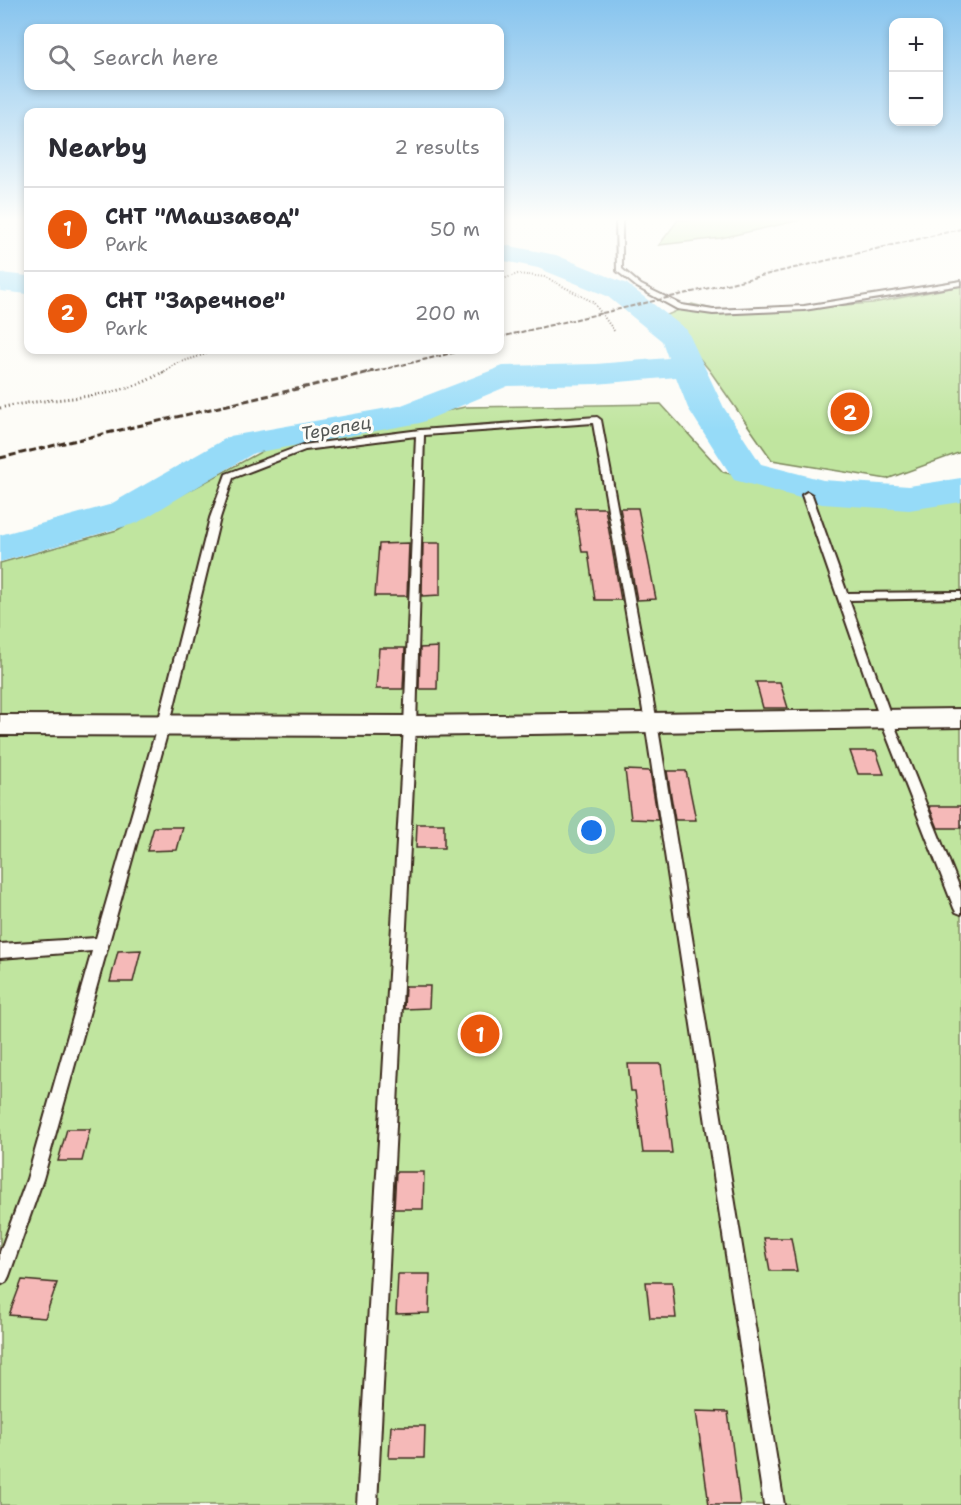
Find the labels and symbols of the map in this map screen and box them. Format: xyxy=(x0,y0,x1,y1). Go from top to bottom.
pin: 2 xyxy=(830,390,870,434)
water label: Терепец xyxy=(299,410,373,446)
your location xyxy=(577,816,606,845)
pin: 1 xyxy=(460,1012,500,1056)

